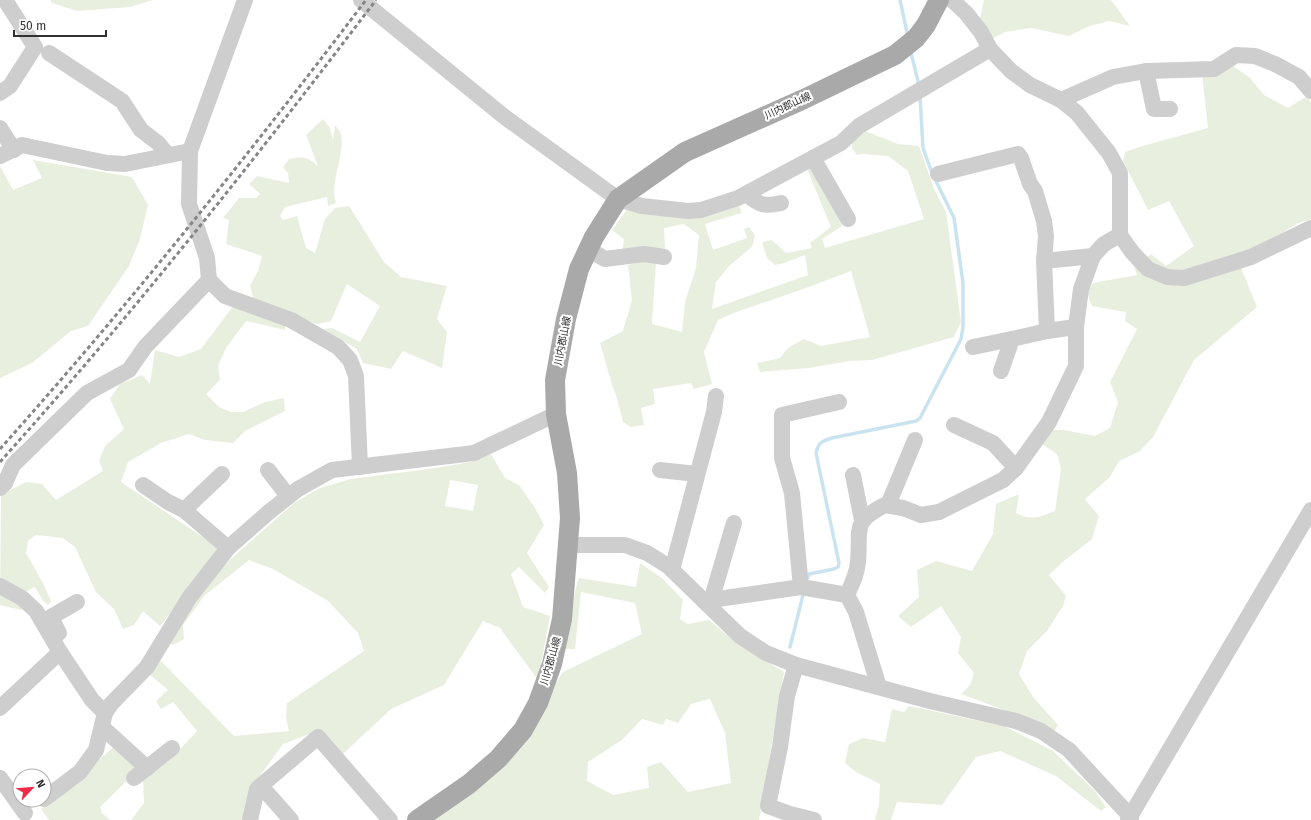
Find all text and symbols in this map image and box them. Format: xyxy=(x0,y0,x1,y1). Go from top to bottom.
scale bar xyxy=(14,12,106,38)
text: 50 m xyxy=(20,19,46,33)
street label: 川内郡山線 xyxy=(763,90,813,122)
street label: 川内郡山線 xyxy=(552,315,574,367)
street label: 川内郡山線 xyxy=(538,635,564,687)
north arrow xyxy=(12,768,52,808)
text: N xyxy=(33,778,48,790)

